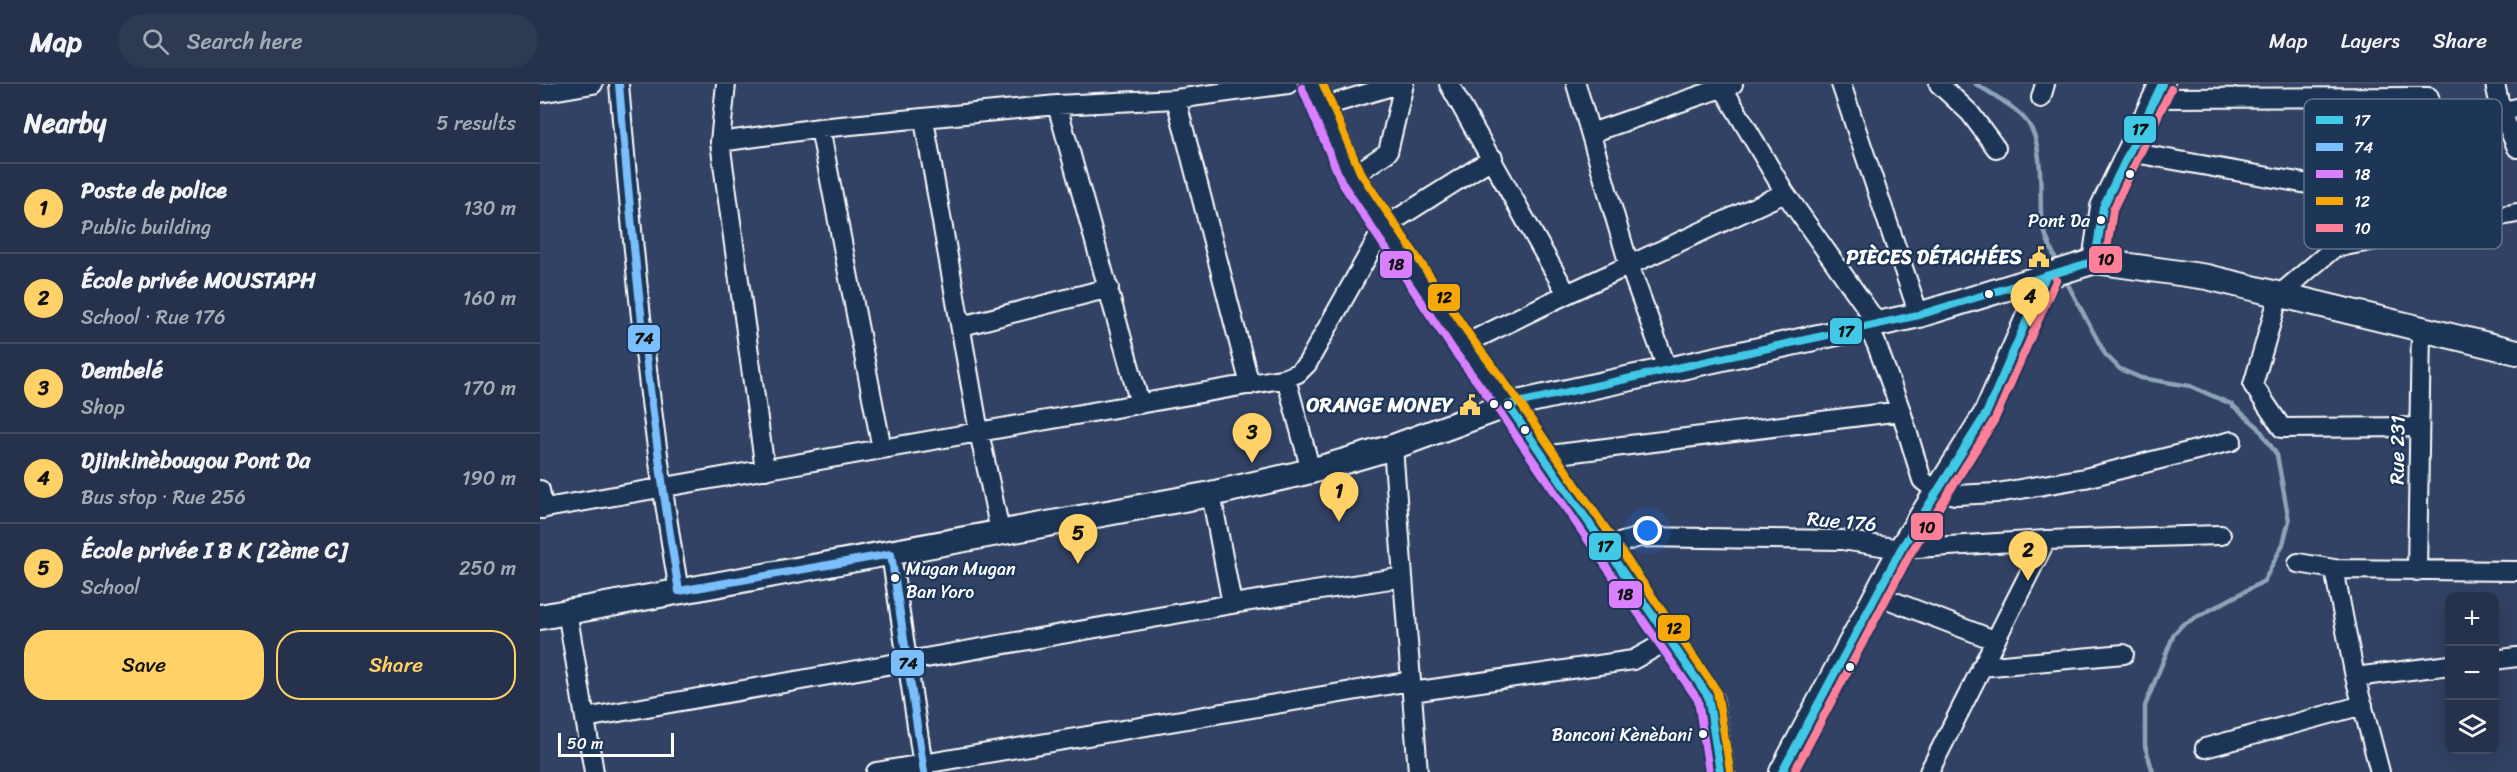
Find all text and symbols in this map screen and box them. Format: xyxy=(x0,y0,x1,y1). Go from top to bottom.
search box xyxy=(118,14,538,68)
text: Map xyxy=(30,17,82,66)
text: Search here xyxy=(187,22,303,61)
text: Map xyxy=(2269,22,2308,60)
text: Layers xyxy=(2341,22,2400,60)
text: Share xyxy=(2433,22,2487,60)
icon: search xyxy=(139,25,172,58)
legend xyxy=(2304,99,2502,249)
text: Nearby xyxy=(24,100,106,146)
text: 5 results xyxy=(437,106,516,141)
text: 17 xyxy=(2354,106,2371,135)
line badge: 17 xyxy=(2123,115,2157,144)
text: 17 xyxy=(2132,115,2150,144)
text: 74 xyxy=(2354,133,2373,162)
text: 18 xyxy=(2354,160,2371,189)
unlabelled marker xyxy=(2124,168,2136,180)
text: Poste de police xyxy=(81,171,227,210)
text: 12 xyxy=(2354,187,2370,216)
text: 1 xyxy=(39,191,48,226)
text: 130 m xyxy=(463,191,516,226)
place label: Pont Da xyxy=(2028,205,2091,237)
text: Public building xyxy=(81,210,211,245)
marker: Pont Da xyxy=(2095,214,2107,226)
text: 10 xyxy=(2354,214,2371,243)
place label: PIÈCES DÉTACHÉES xyxy=(1846,240,2022,275)
public building icon: PIÈCES DÉTACHÉES xyxy=(2027,245,2051,269)
line badge: 10 xyxy=(2088,245,2123,274)
text: 10 xyxy=(2098,245,2114,274)
line badge: 18 xyxy=(1379,250,1413,279)
text: 18 xyxy=(1388,250,1405,279)
text: École privée MOUSTAPH xyxy=(81,261,316,300)
pin: 4 xyxy=(2010,278,2050,327)
text: 2 xyxy=(38,281,49,316)
text: 160 m xyxy=(463,281,516,316)
line badge: 12 xyxy=(1427,283,1461,312)
text: 12 xyxy=(1436,283,1453,312)
unlabelled marker xyxy=(1983,288,1995,300)
text: School · Rue 176 xyxy=(81,300,226,335)
line badge: 17 xyxy=(1829,317,1863,345)
text: 17 xyxy=(1838,317,1856,346)
line badge: 74 xyxy=(627,324,661,353)
text: 74 xyxy=(634,324,654,353)
text: Dembelé xyxy=(81,351,163,390)
text: 3 xyxy=(38,371,49,406)
text: 170 m xyxy=(463,371,516,406)
place label: ORANGE MONEY xyxy=(1307,388,1454,423)
text: Shop xyxy=(81,390,125,425)
public building icon: ORANGE MONEY xyxy=(1458,393,1482,417)
unlabelled marker xyxy=(1488,398,1500,410)
unlabelled marker xyxy=(1502,399,1514,411)
pin: 3 xyxy=(1232,414,1272,463)
street label: Rue 231 xyxy=(2379,415,2416,485)
unlabelled marker xyxy=(1519,424,1531,436)
text: Djinkinèbougou Pont Da xyxy=(81,441,310,480)
text: 4 xyxy=(37,461,50,496)
text: 190 m xyxy=(462,461,516,496)
pin: 1 xyxy=(1320,472,1358,522)
text: Bus stop · Rue 256 xyxy=(81,480,246,515)
street label: Rue 176 xyxy=(1806,501,1878,542)
line badge: 10 xyxy=(1910,512,1944,541)
text: 10 xyxy=(1919,513,1935,542)
pin: 5 xyxy=(1058,514,1098,564)
your location xyxy=(1633,516,1662,545)
text: École privée I B K [2ème C] xyxy=(81,531,348,570)
line badge: 17 xyxy=(1588,532,1622,561)
text: 17 xyxy=(1597,532,1615,561)
pin: 2 xyxy=(2008,532,2048,581)
text: 5 xyxy=(37,551,50,586)
text: 250 m xyxy=(459,551,516,586)
place label: Mugan Mugan Ban Yoro xyxy=(906,553,1016,608)
text: School xyxy=(81,570,140,605)
marker: Mugan Mugan Ban Yoro xyxy=(889,572,901,584)
line badge: 18 xyxy=(1608,580,1643,609)
text: 18 xyxy=(1617,580,1634,609)
map controls xyxy=(2445,592,2499,754)
button: + xyxy=(2445,592,2499,646)
line badge: 12 xyxy=(1657,614,1691,642)
text: 12 xyxy=(1666,614,1683,643)
button: Save xyxy=(24,630,264,700)
button: Share xyxy=(276,630,516,700)
button: − xyxy=(2445,646,2499,700)
line badge: 74 xyxy=(890,649,925,677)
text: 74 xyxy=(898,649,918,678)
unlabelled marker xyxy=(1844,661,1856,673)
button: layers xyxy=(2445,700,2499,754)
place label: Banconi Kènèbani xyxy=(1552,719,1693,751)
marker: Banconi Kènèbani xyxy=(1697,728,1709,740)
text: 50 m xyxy=(567,729,603,758)
scale bar xyxy=(558,730,674,758)

